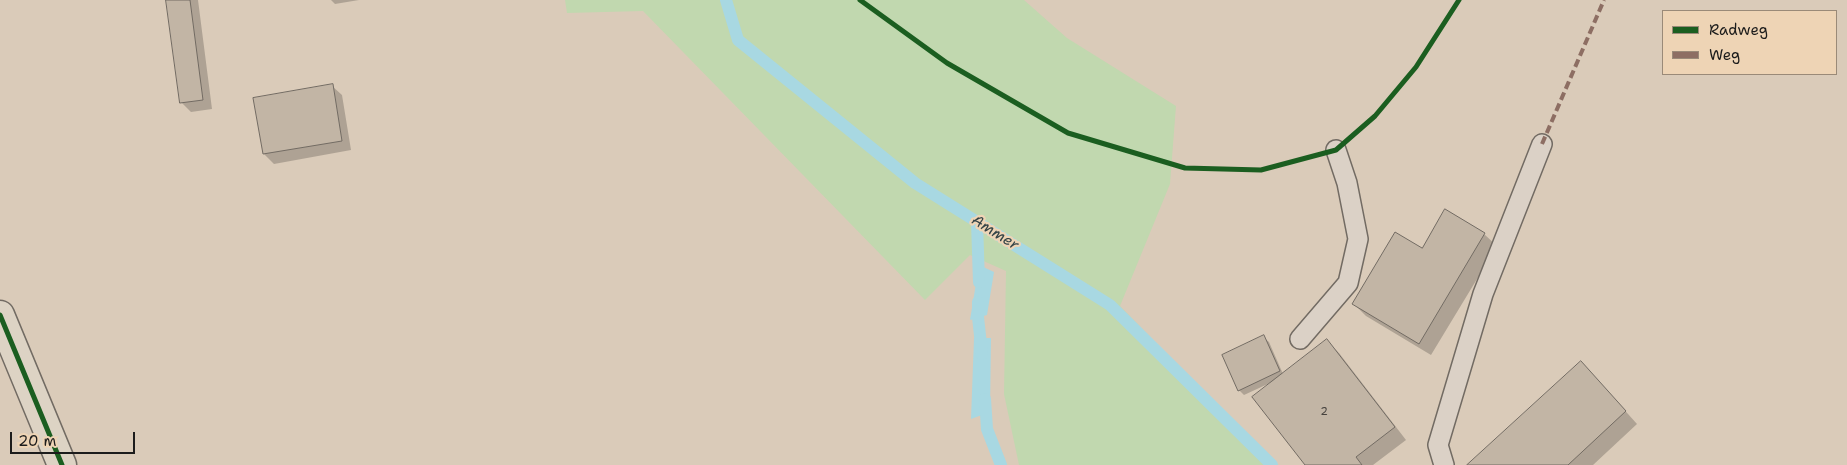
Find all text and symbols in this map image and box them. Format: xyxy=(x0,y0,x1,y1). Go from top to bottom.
legend xyxy=(1662,10,1837,75)
text: Radweg xyxy=(1709,20,1768,40)
text: Weg xyxy=(1709,45,1740,65)
water label: Ammer xyxy=(968,211,1022,255)
house number: 2 xyxy=(1320,405,1328,419)
scale bar xyxy=(12,422,138,454)
text: 20 m xyxy=(18,431,57,451)

